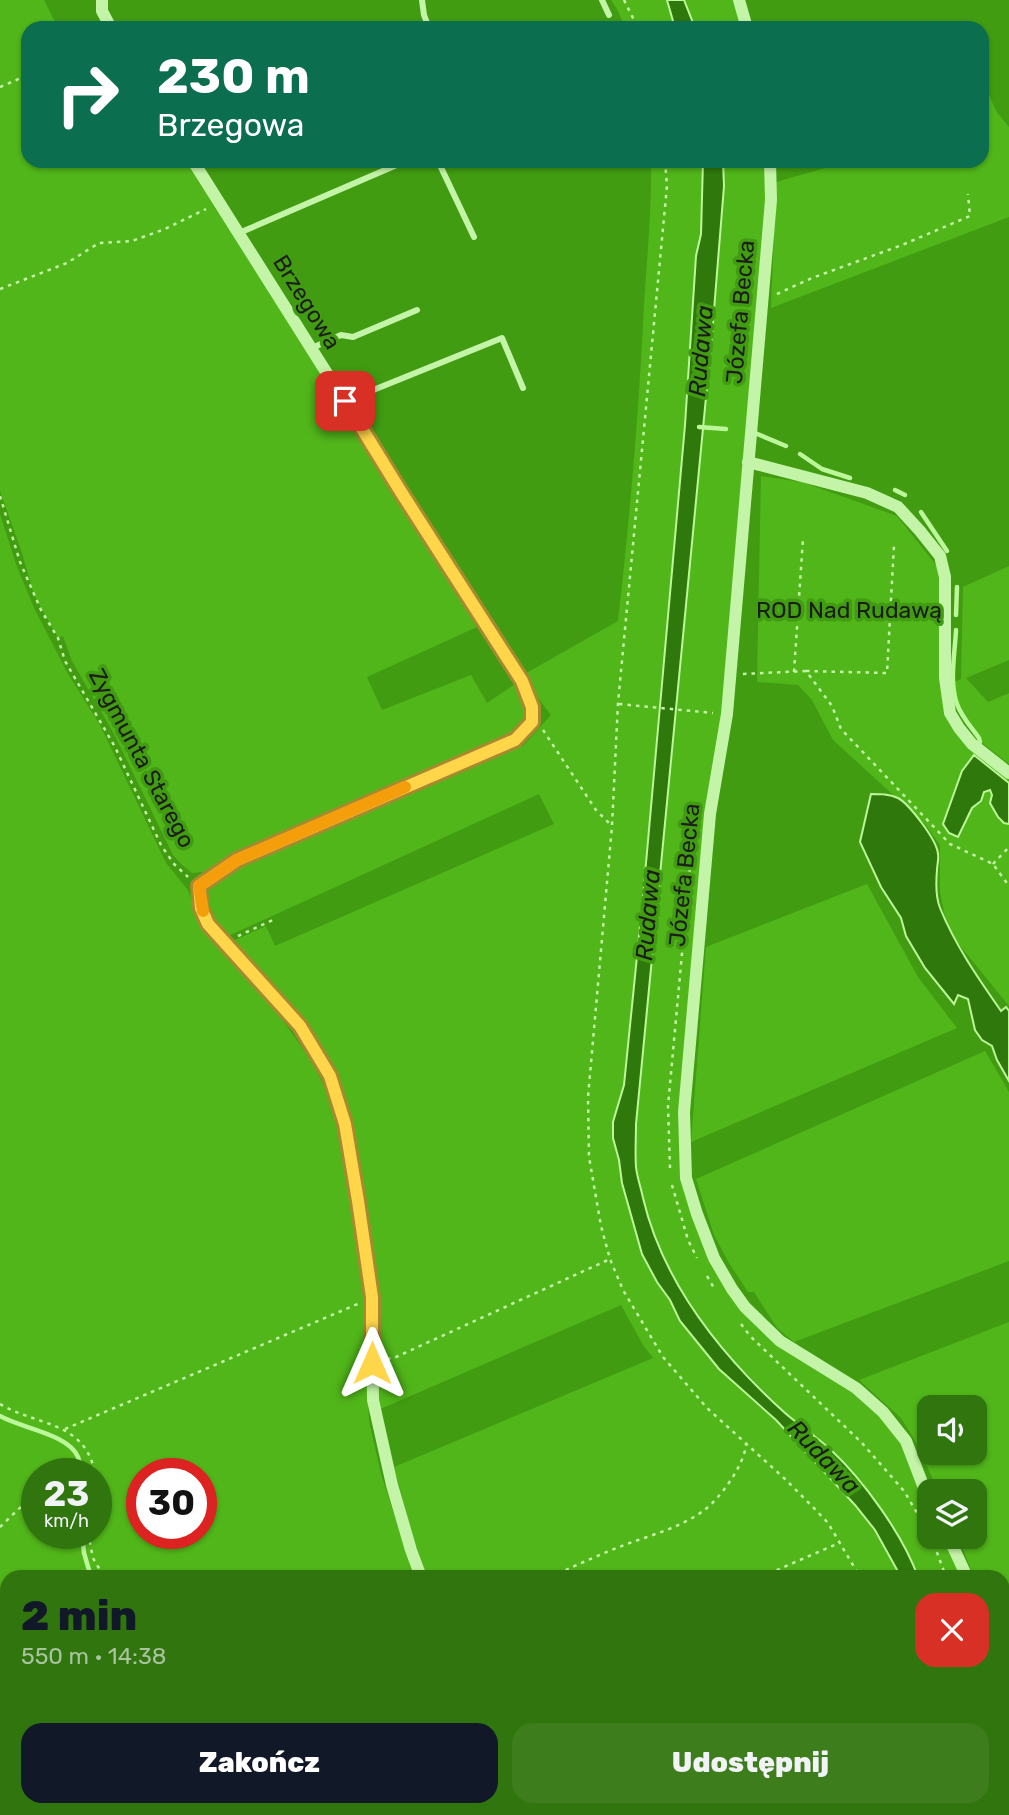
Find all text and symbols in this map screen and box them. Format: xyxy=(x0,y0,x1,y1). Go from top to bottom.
text: 230 m xyxy=(157,47,310,105)
icon: right xyxy=(42,49,133,140)
text: Brzegowa xyxy=(157,106,304,144)
street label: Józefa Becka xyxy=(720,239,760,385)
street label: Brzegowa xyxy=(267,250,347,354)
water label: Rudawa xyxy=(683,304,719,398)
pin xyxy=(315,371,375,431)
icon: arrive xyxy=(326,382,364,420)
park label: ROD Nad Rudawą xyxy=(756,596,942,624)
street label: Zygmunta Starego xyxy=(83,664,201,852)
street label: Józefa Becka xyxy=(663,802,705,948)
water label: Rudawa xyxy=(630,868,666,962)
position arrow xyxy=(335,1326,409,1400)
map controls xyxy=(917,1395,987,1549)
button: sound xyxy=(917,1395,987,1465)
water label: Rudawa xyxy=(782,1414,866,1500)
speed limit sign: 30 xyxy=(126,1458,217,1549)
text: 23 xyxy=(44,1473,89,1515)
button: layers xyxy=(917,1479,987,1549)
text: km/h xyxy=(44,1510,89,1532)
text: 2 min xyxy=(21,1591,137,1641)
button: close xyxy=(915,1593,989,1667)
text: 550 m · 14:38 xyxy=(21,1642,166,1670)
button: Zakończ xyxy=(21,1723,498,1803)
button: Udostępnij xyxy=(512,1723,989,1803)

